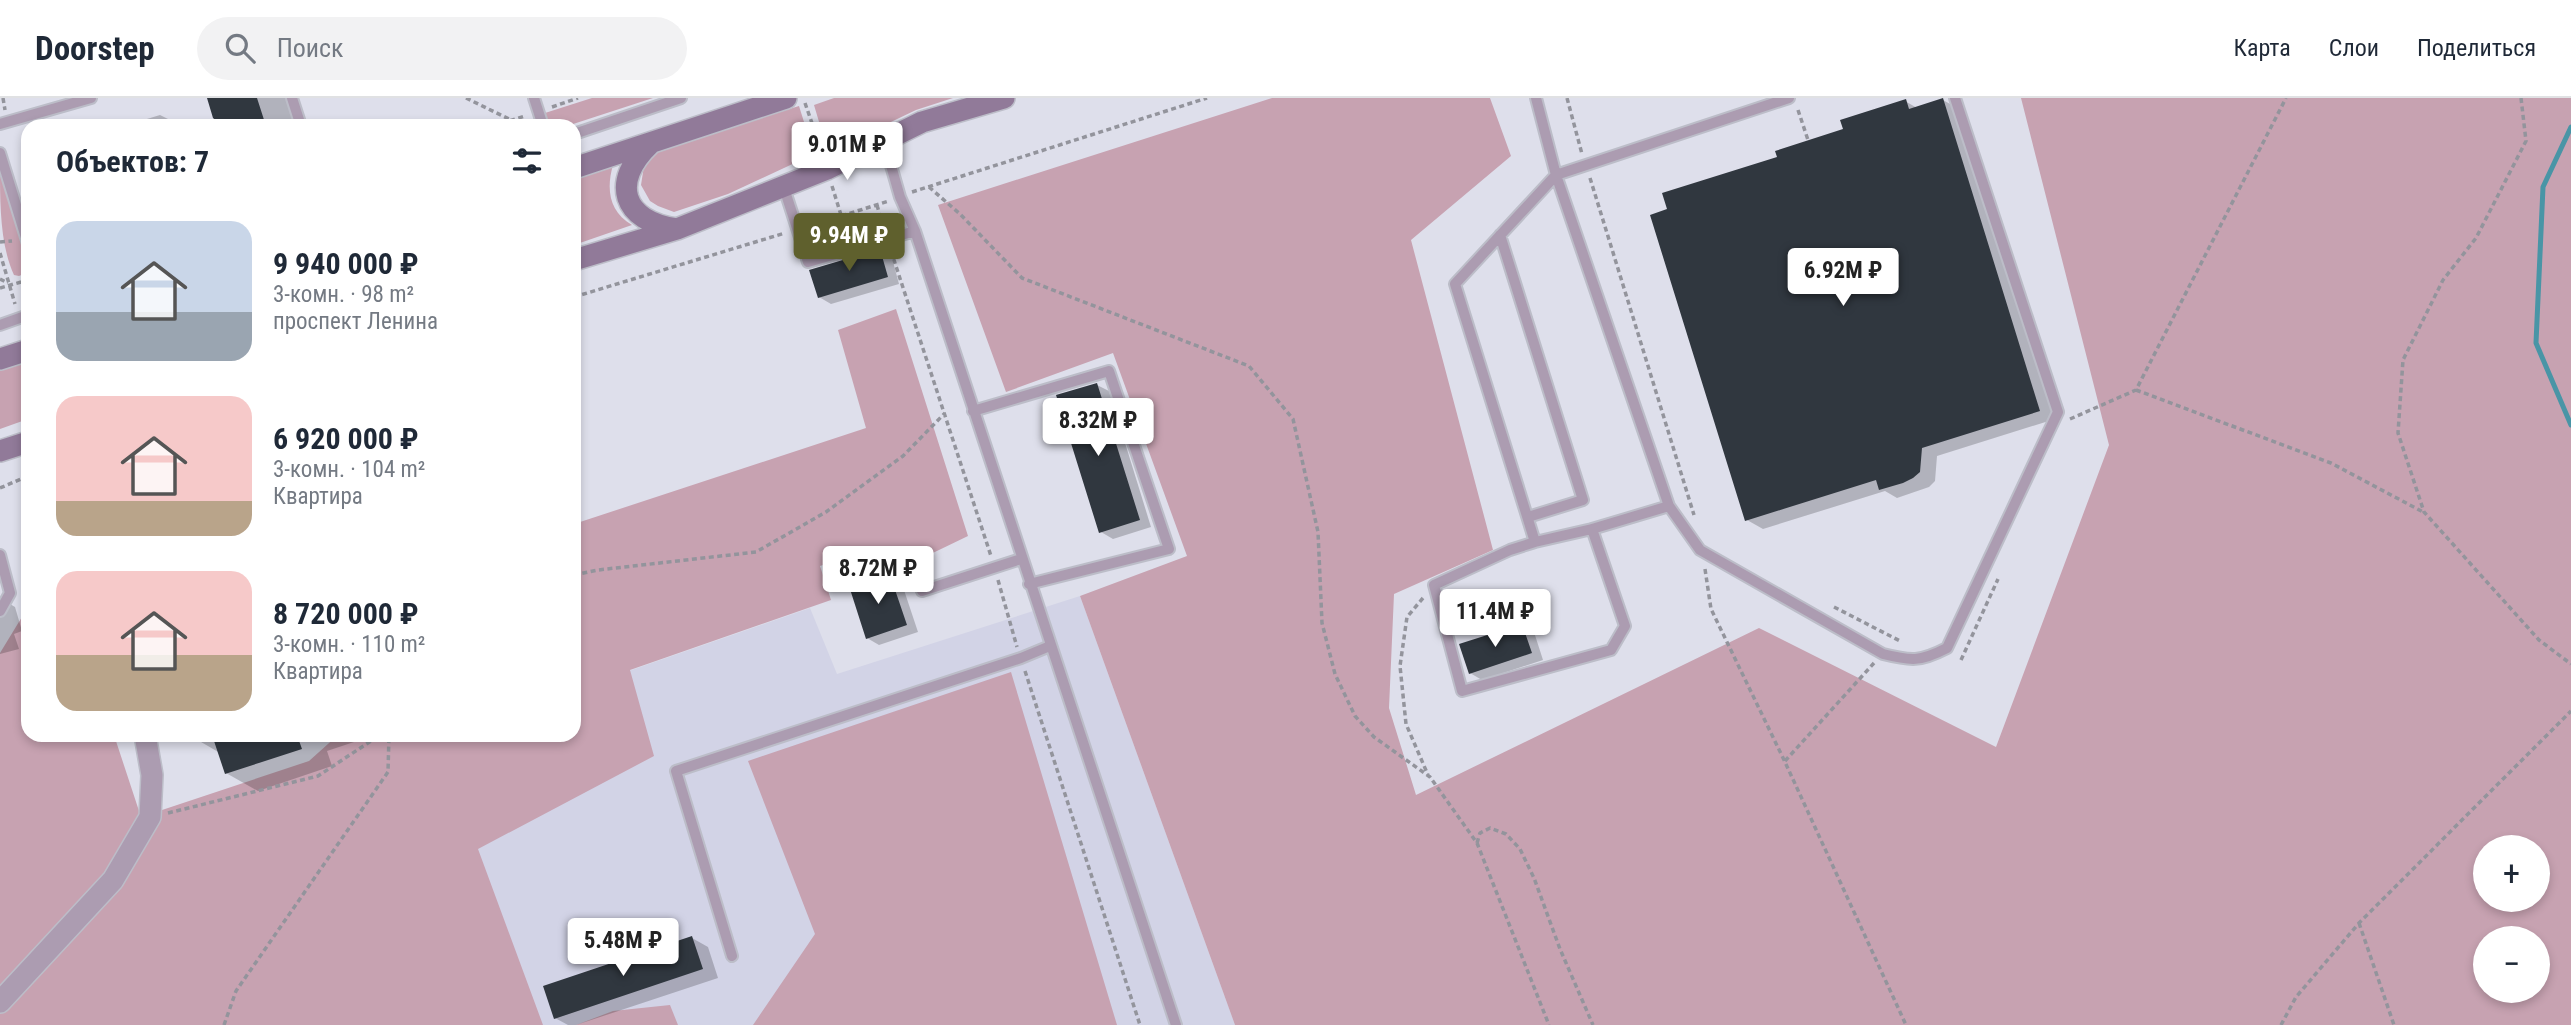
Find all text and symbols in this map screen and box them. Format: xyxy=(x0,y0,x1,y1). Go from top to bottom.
search box xyxy=(197,17,687,80)
text: Doorstep xyxy=(35,29,155,68)
icon: search xyxy=(221,29,259,67)
text: Поиск xyxy=(277,33,344,63)
text: Карта xyxy=(2233,34,2291,62)
text: Слои xyxy=(2329,34,2379,62)
text: Поделиться xyxy=(2417,34,2536,62)
pin: 9.01M ₽ xyxy=(782,122,912,182)
text: 9.01M ₽ xyxy=(808,131,886,158)
icon: filters xyxy=(508,142,546,180)
text: Объектов: 7 xyxy=(56,144,209,179)
pin: 9.94M ₽ xyxy=(784,214,914,273)
text: 9.94M ₽ xyxy=(810,222,888,249)
text: 9 940 000 ₽ xyxy=(273,246,419,281)
pin: 6.92M ₽ xyxy=(1778,248,1908,308)
icon: home xyxy=(112,249,196,333)
text: 6.92M ₽ xyxy=(1804,257,1882,284)
text: 3-комн. · 98 m² xyxy=(273,281,414,308)
text: проспект Ленина xyxy=(273,308,438,335)
pin: 8.32M ₽ xyxy=(1033,398,1163,458)
text: 8.32M ₽ xyxy=(1059,407,1137,434)
text: 6 920 000 ₽ xyxy=(273,421,419,456)
icon: home xyxy=(112,424,196,508)
text: 3-комн. · 104 m² xyxy=(273,456,425,483)
text: Квартира xyxy=(273,483,363,510)
pin: 8.72M ₽ xyxy=(813,546,943,606)
text: 8.72M ₽ xyxy=(839,555,917,582)
pin: 11.4M ₽ xyxy=(1430,589,1560,649)
text: 8 720 000 ₽ xyxy=(273,596,419,631)
text: 11.4M ₽ xyxy=(1456,598,1534,625)
icon: home xyxy=(112,599,196,683)
text: 3-комн. · 110 m² xyxy=(273,631,425,658)
text: Квартира xyxy=(273,658,363,685)
map controls xyxy=(2473,835,2550,1003)
button: + xyxy=(2473,835,2550,912)
pin: 5.48M ₽ xyxy=(558,918,688,978)
button: − xyxy=(2473,926,2550,1003)
text: 5.48M ₽ xyxy=(584,927,662,954)

